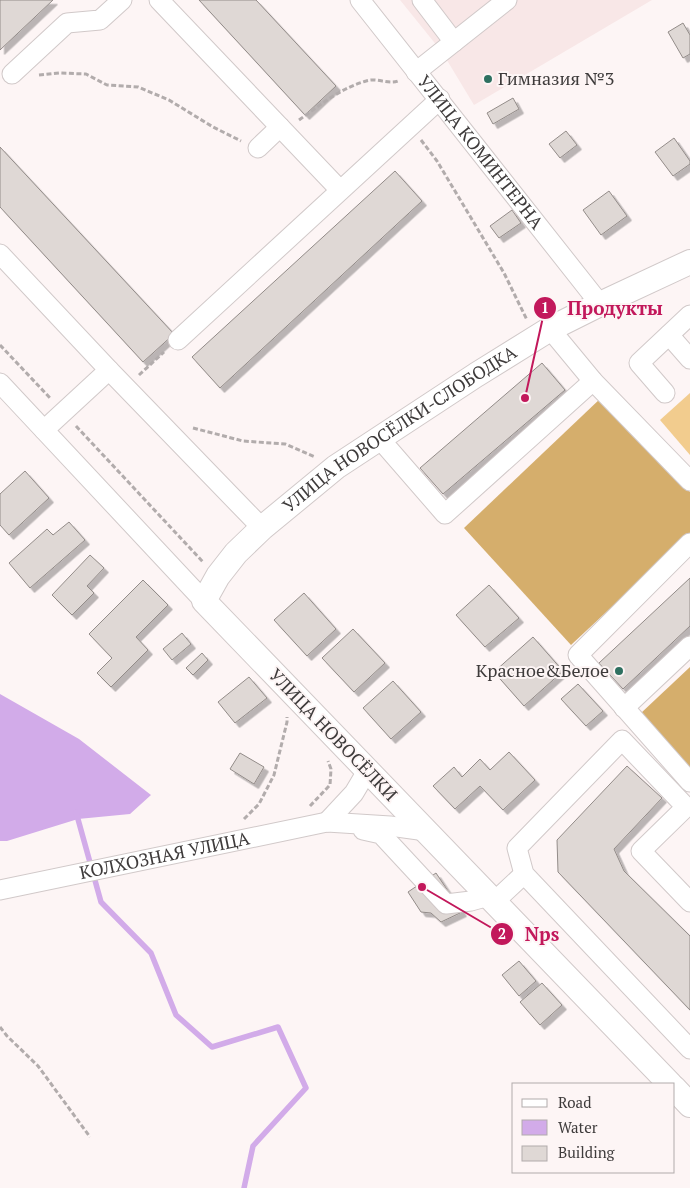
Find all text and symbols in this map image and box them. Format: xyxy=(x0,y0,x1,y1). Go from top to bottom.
place label: Гимназия №3 xyxy=(498,66,614,90)
street label: УЛИЦА КОМИНТЕРНА xyxy=(413,70,550,234)
marker: Гимназия №3 xyxy=(482,73,494,85)
callout: Продукты xyxy=(532,291,673,325)
text: Продукты xyxy=(567,295,663,320)
text: 1 xyxy=(541,297,549,317)
street label: УЛИЦА НОВОСЁЛКИ-СЛОБОДКА xyxy=(277,339,521,517)
place label: Красное&Белое xyxy=(476,658,609,682)
street label: УЛИЦА НОВОСЁЛКИ xyxy=(264,663,403,806)
marker: Красное&Белое xyxy=(613,665,625,677)
street label: КОЛХОЗНАЯ УЛИЦА xyxy=(77,825,252,884)
callout: Nps xyxy=(489,917,569,951)
text: Nps xyxy=(525,921,560,946)
text: 2 xyxy=(498,923,506,943)
legend xyxy=(512,1083,675,1173)
text: Road xyxy=(558,1092,591,1112)
text: Water xyxy=(558,1117,598,1137)
text: Building xyxy=(558,1142,616,1162)

